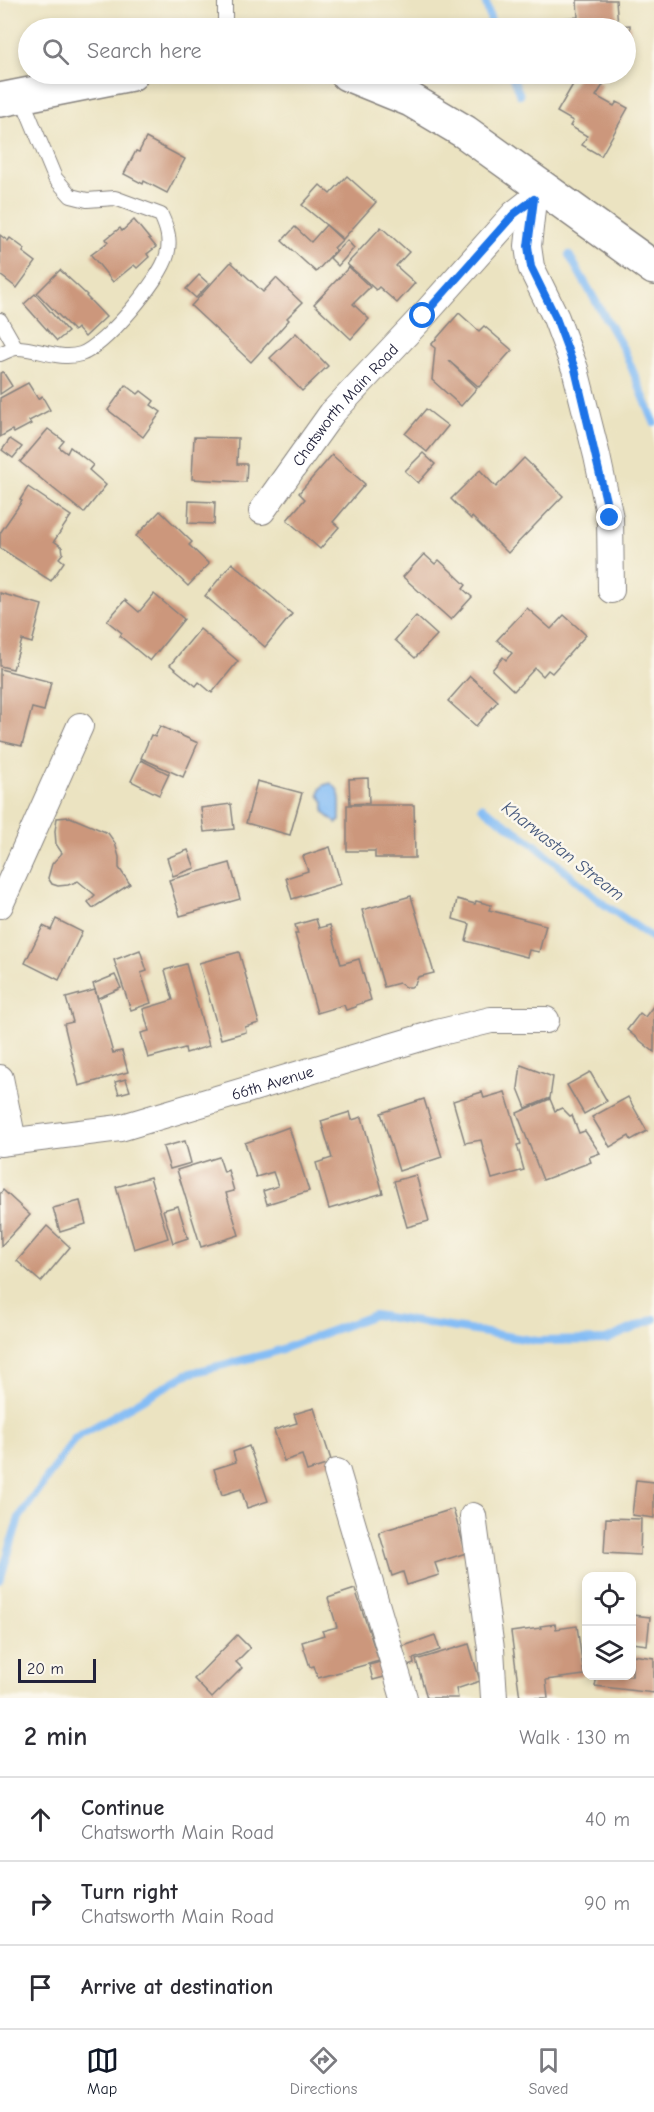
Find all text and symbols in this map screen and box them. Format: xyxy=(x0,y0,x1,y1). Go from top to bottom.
search box xyxy=(18,18,636,84)
icon: search xyxy=(39,35,72,68)
text: Search here xyxy=(87,38,202,64)
route start xyxy=(409,302,435,328)
street label: Chatsworth Main Road xyxy=(289,341,402,470)
route end xyxy=(596,504,622,530)
water label: Kharwastan Stream xyxy=(497,797,628,906)
street label: 66th Avenue xyxy=(230,1063,316,1104)
map controls xyxy=(582,1572,636,1680)
button: locate xyxy=(582,1572,636,1626)
button: layers xyxy=(582,1626,636,1680)
scale bar xyxy=(18,1656,96,1684)
text: 20 m xyxy=(27,1660,64,1678)
text: 2 min xyxy=(24,1722,87,1752)
text: Walk · 130 m xyxy=(519,1726,630,1749)
text: Continue xyxy=(81,1795,164,1821)
icon: ahead xyxy=(24,1803,57,1836)
text: 40 m xyxy=(585,1808,630,1831)
text: Chatsworth Main Road xyxy=(81,1821,274,1844)
text: Turn right xyxy=(81,1879,178,1905)
icon: right xyxy=(24,1887,57,1920)
text: 90 m xyxy=(584,1892,630,1915)
text: Chatsworth Main Road xyxy=(81,1905,274,1928)
icon: arrive xyxy=(24,1971,57,2004)
text: Arrive at destination xyxy=(81,1974,273,2000)
tab: Map xyxy=(86,2044,119,2098)
tab: Directions xyxy=(290,2044,357,2098)
tab: Saved xyxy=(528,2044,568,2098)

